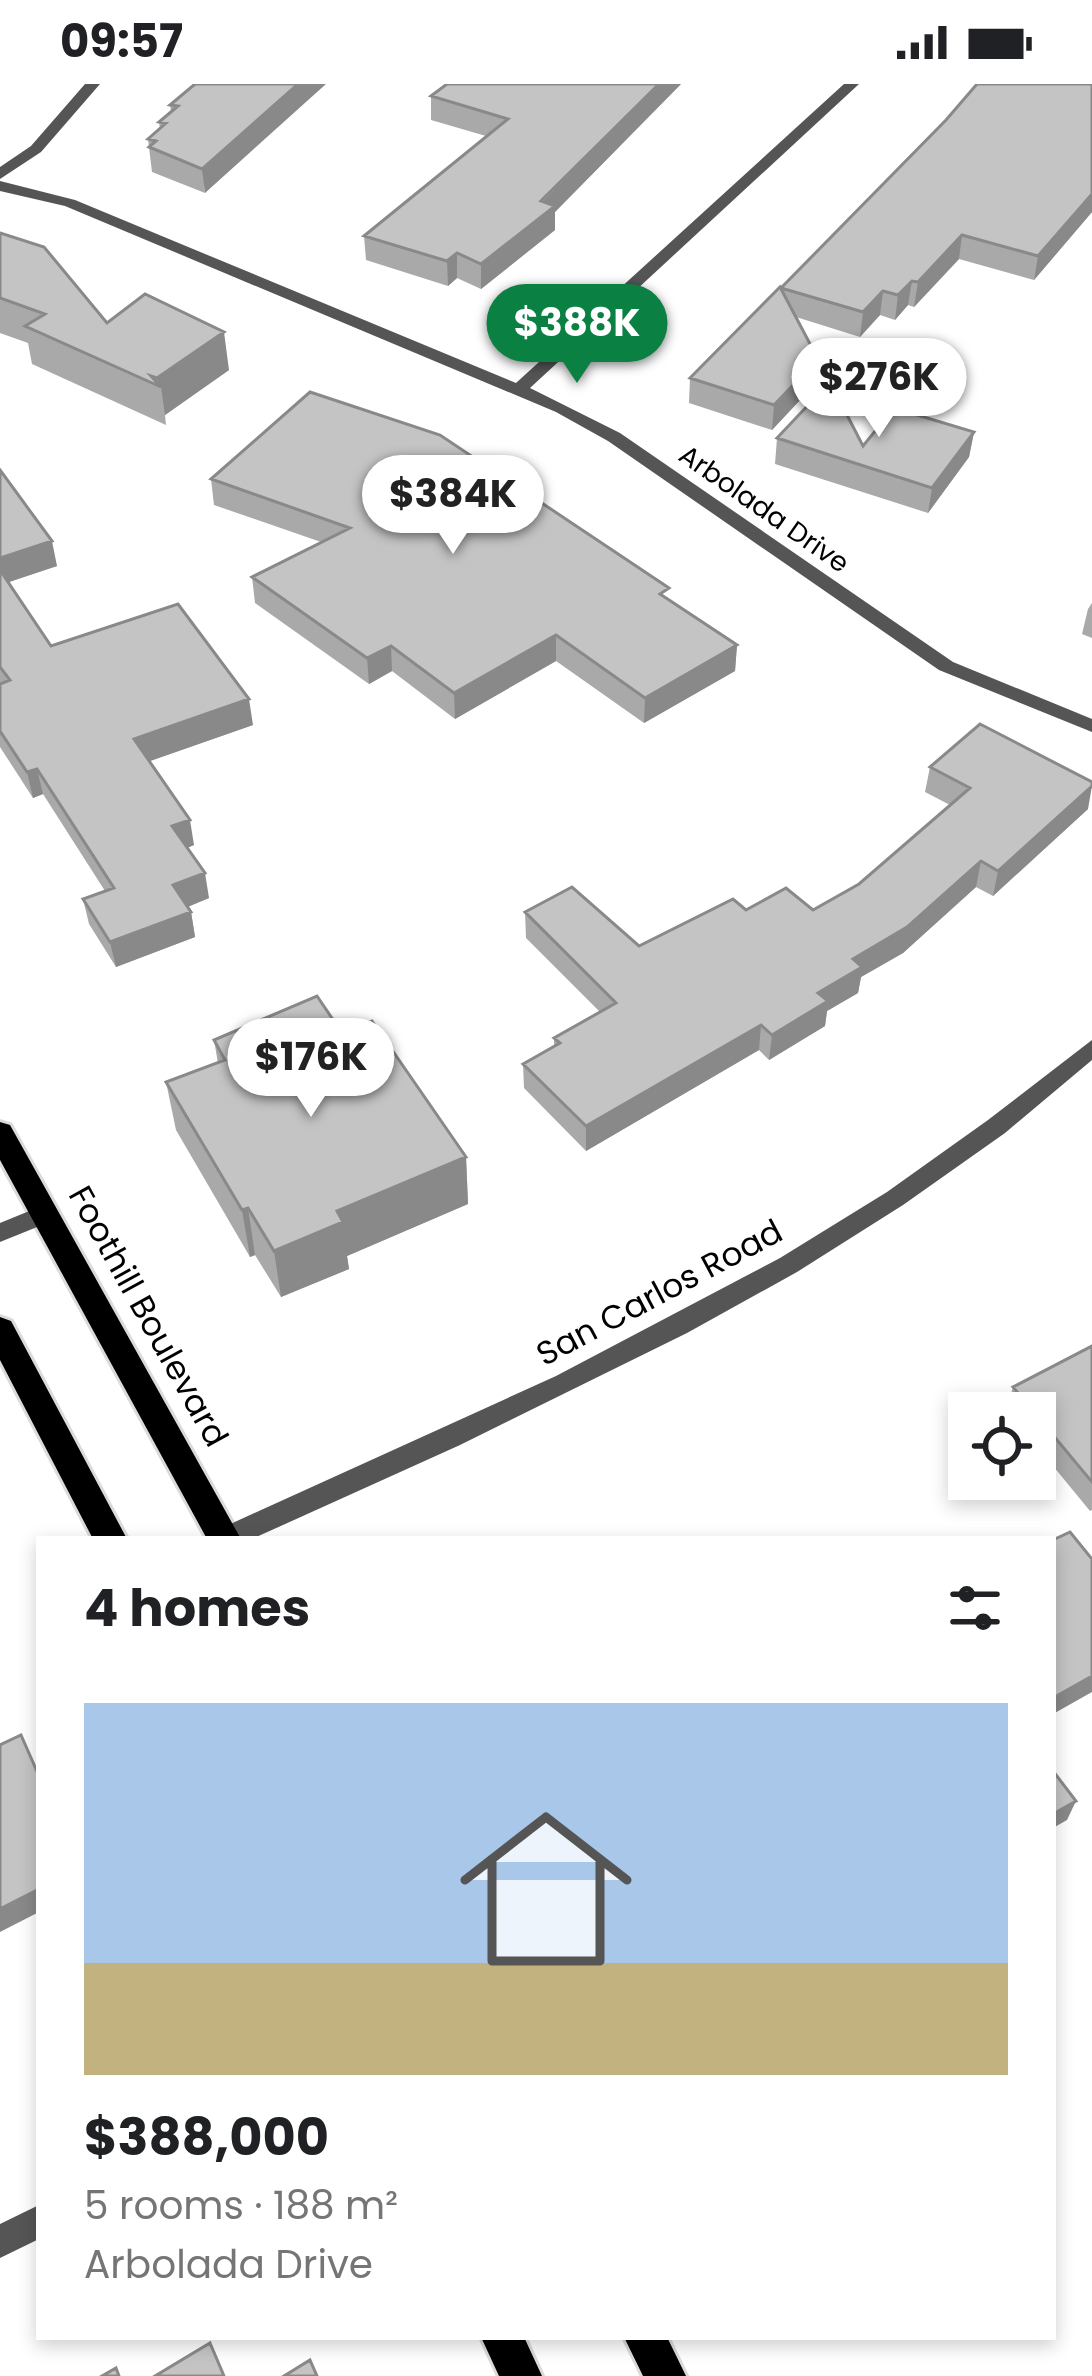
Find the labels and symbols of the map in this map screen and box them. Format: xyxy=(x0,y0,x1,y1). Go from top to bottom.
pin: $388K xyxy=(493,284,661,386)
pin: $276K xyxy=(795,338,963,440)
street label: Arbolada Drive xyxy=(672,436,857,581)
pin: $384K xyxy=(369,455,537,557)
pin: $176K xyxy=(227,1018,395,1120)
street label: Foothill Boulevard xyxy=(57,1177,240,1455)
street label: San Carlos Road xyxy=(528,1208,791,1377)

